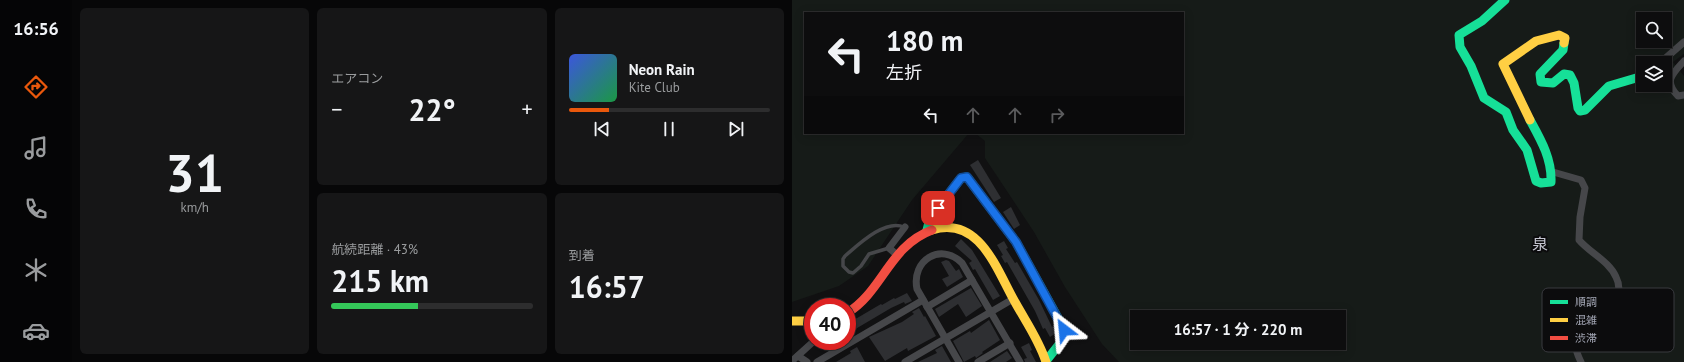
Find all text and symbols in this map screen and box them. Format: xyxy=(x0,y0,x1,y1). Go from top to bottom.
map controls xyxy=(1636,12,1672,92)
button: search xyxy=(1636,12,1672,48)
text: 16:56 xyxy=(13,17,59,40)
text: 180 m xyxy=(886,22,963,59)
icon: left xyxy=(820,28,872,80)
button: layers xyxy=(1636,56,1672,92)
text: Neon Rain xyxy=(629,60,695,79)
text: 左折 xyxy=(886,61,922,84)
text: エアコン xyxy=(331,70,383,87)
icon: directions xyxy=(22,73,50,101)
text: Kite Club xyxy=(629,79,680,96)
text: 22° xyxy=(408,90,456,129)
text: − xyxy=(331,95,342,123)
text: + xyxy=(522,95,533,123)
icon: left xyxy=(920,104,942,126)
icon: ahead xyxy=(962,104,984,126)
icon: ahead xyxy=(1004,104,1026,126)
icon: right xyxy=(1046,104,1068,126)
icon: previous xyxy=(591,118,613,140)
icon: pause xyxy=(658,118,680,140)
icon: next xyxy=(725,118,747,140)
icon: music xyxy=(22,134,50,162)
text: 31 xyxy=(165,139,224,206)
pin xyxy=(921,191,955,225)
icon: phone xyxy=(22,195,50,223)
icon: arrive xyxy=(927,197,949,219)
text: km/h xyxy=(180,199,209,216)
district label: 泉 xyxy=(1532,234,1548,254)
text: 航続距離 · 43% xyxy=(331,241,418,258)
text: 到着 xyxy=(569,247,595,264)
icon: climate xyxy=(22,256,50,284)
text: 215 km xyxy=(331,261,429,300)
text: 16:57 xyxy=(569,267,645,306)
legend xyxy=(1542,288,1674,352)
text: 順調 xyxy=(1575,295,1597,309)
speed limit sign: 40 xyxy=(804,298,856,350)
position arrow xyxy=(1043,309,1085,351)
text: 混雑 xyxy=(1575,313,1597,327)
icon: car xyxy=(22,317,50,345)
text: 16:57 · 1 分 · 220 m xyxy=(1174,320,1302,339)
text: 渋滞 xyxy=(1575,331,1597,345)

